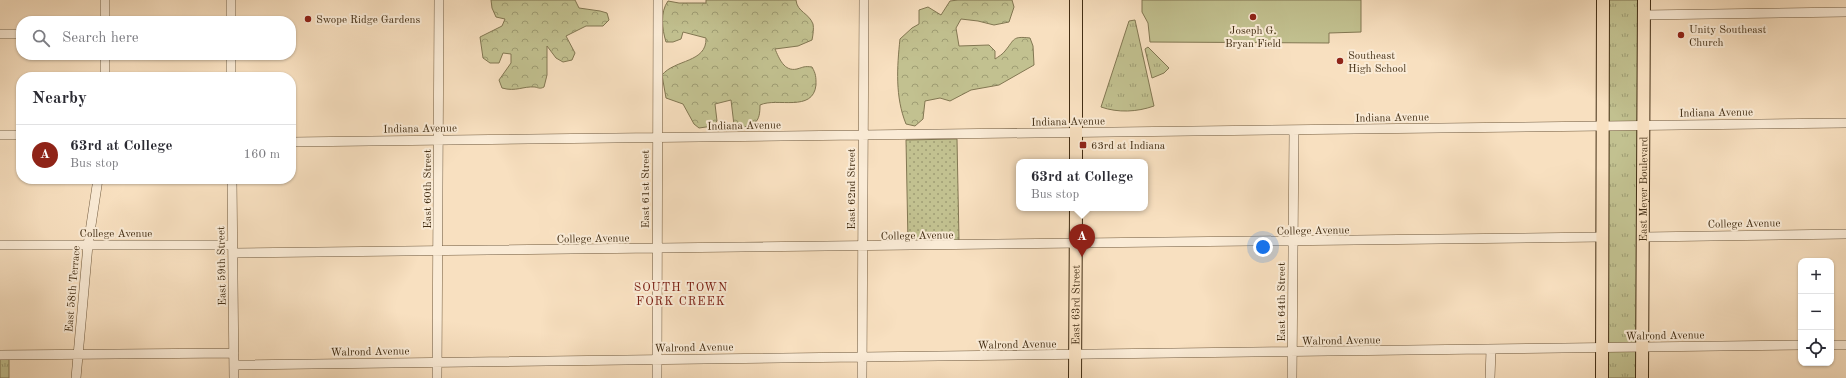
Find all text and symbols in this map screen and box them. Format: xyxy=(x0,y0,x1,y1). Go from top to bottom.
marker: Joseph G. Bryan Field xyxy=(1248,12,1258,22)
marker: Swope Ridge Gardens xyxy=(303,14,313,24)
place label: Swope Ridge Gardens xyxy=(316,15,420,26)
search box xyxy=(16,16,296,60)
place label: Unity Southeast Church xyxy=(1689,25,1767,49)
place label: Joseph G. Bryan Field xyxy=(1225,26,1281,50)
icon: search xyxy=(30,27,52,49)
marker: Unity Southeast Church xyxy=(1676,30,1686,40)
text: Search here xyxy=(62,31,139,46)
place label: Southeast High School xyxy=(1348,51,1406,75)
marker: Southeast High School xyxy=(1335,56,1345,66)
text: Nearby xyxy=(32,90,87,107)
street label: Indiana Avenue xyxy=(1679,107,1753,120)
street label: Indiana Avenue xyxy=(1355,112,1429,125)
street label: Indiana Avenue xyxy=(1031,116,1105,129)
street label: Indiana Avenue xyxy=(707,120,781,133)
street label: Indiana Avenue xyxy=(383,123,457,136)
street label: East Meyer Boulevard xyxy=(1639,136,1650,242)
text: 63rd at College xyxy=(70,139,173,154)
marker: 63rd at Indiana xyxy=(1078,140,1088,150)
place label: 63rd at Indiana xyxy=(1091,141,1166,152)
text: A xyxy=(40,148,50,161)
text: 160 m xyxy=(243,148,280,161)
street label: East 62nd Street xyxy=(847,148,858,230)
street label: East 60th Street xyxy=(423,149,434,229)
street label: East 61st Street xyxy=(641,150,652,228)
text: Bus stop xyxy=(70,157,119,170)
popup xyxy=(1016,159,1148,211)
text: 63rd at College xyxy=(1031,170,1133,185)
text: Bus stop xyxy=(1031,188,1079,201)
street label: College Avenue xyxy=(1708,218,1781,231)
pin: A xyxy=(1069,224,1095,257)
street label: College Avenue xyxy=(1277,225,1350,238)
street label: East 59th Street xyxy=(216,226,229,306)
street label: College Avenue xyxy=(80,229,152,240)
street label: College Avenue xyxy=(881,230,954,243)
street label: College Avenue xyxy=(557,233,630,246)
your location xyxy=(1253,237,1273,257)
street label: East 58th Terrace xyxy=(64,245,83,333)
map controls xyxy=(1798,258,1834,366)
button: + xyxy=(1798,258,1834,294)
street label: East 64th Street xyxy=(1277,262,1288,342)
street label: East 63rd Street xyxy=(1071,265,1083,345)
district label: SOUTH TOWN FORK CREEK xyxy=(634,282,728,308)
button: − xyxy=(1798,294,1834,330)
street label: Walrond Avenue xyxy=(1625,330,1705,343)
button: locate xyxy=(1798,330,1834,366)
street label: Walrond Avenue xyxy=(1301,335,1381,348)
street label: Walrond Avenue xyxy=(977,339,1057,352)
street label: Walrond Avenue xyxy=(654,342,734,355)
street label: Walrond Avenue xyxy=(330,346,410,359)

